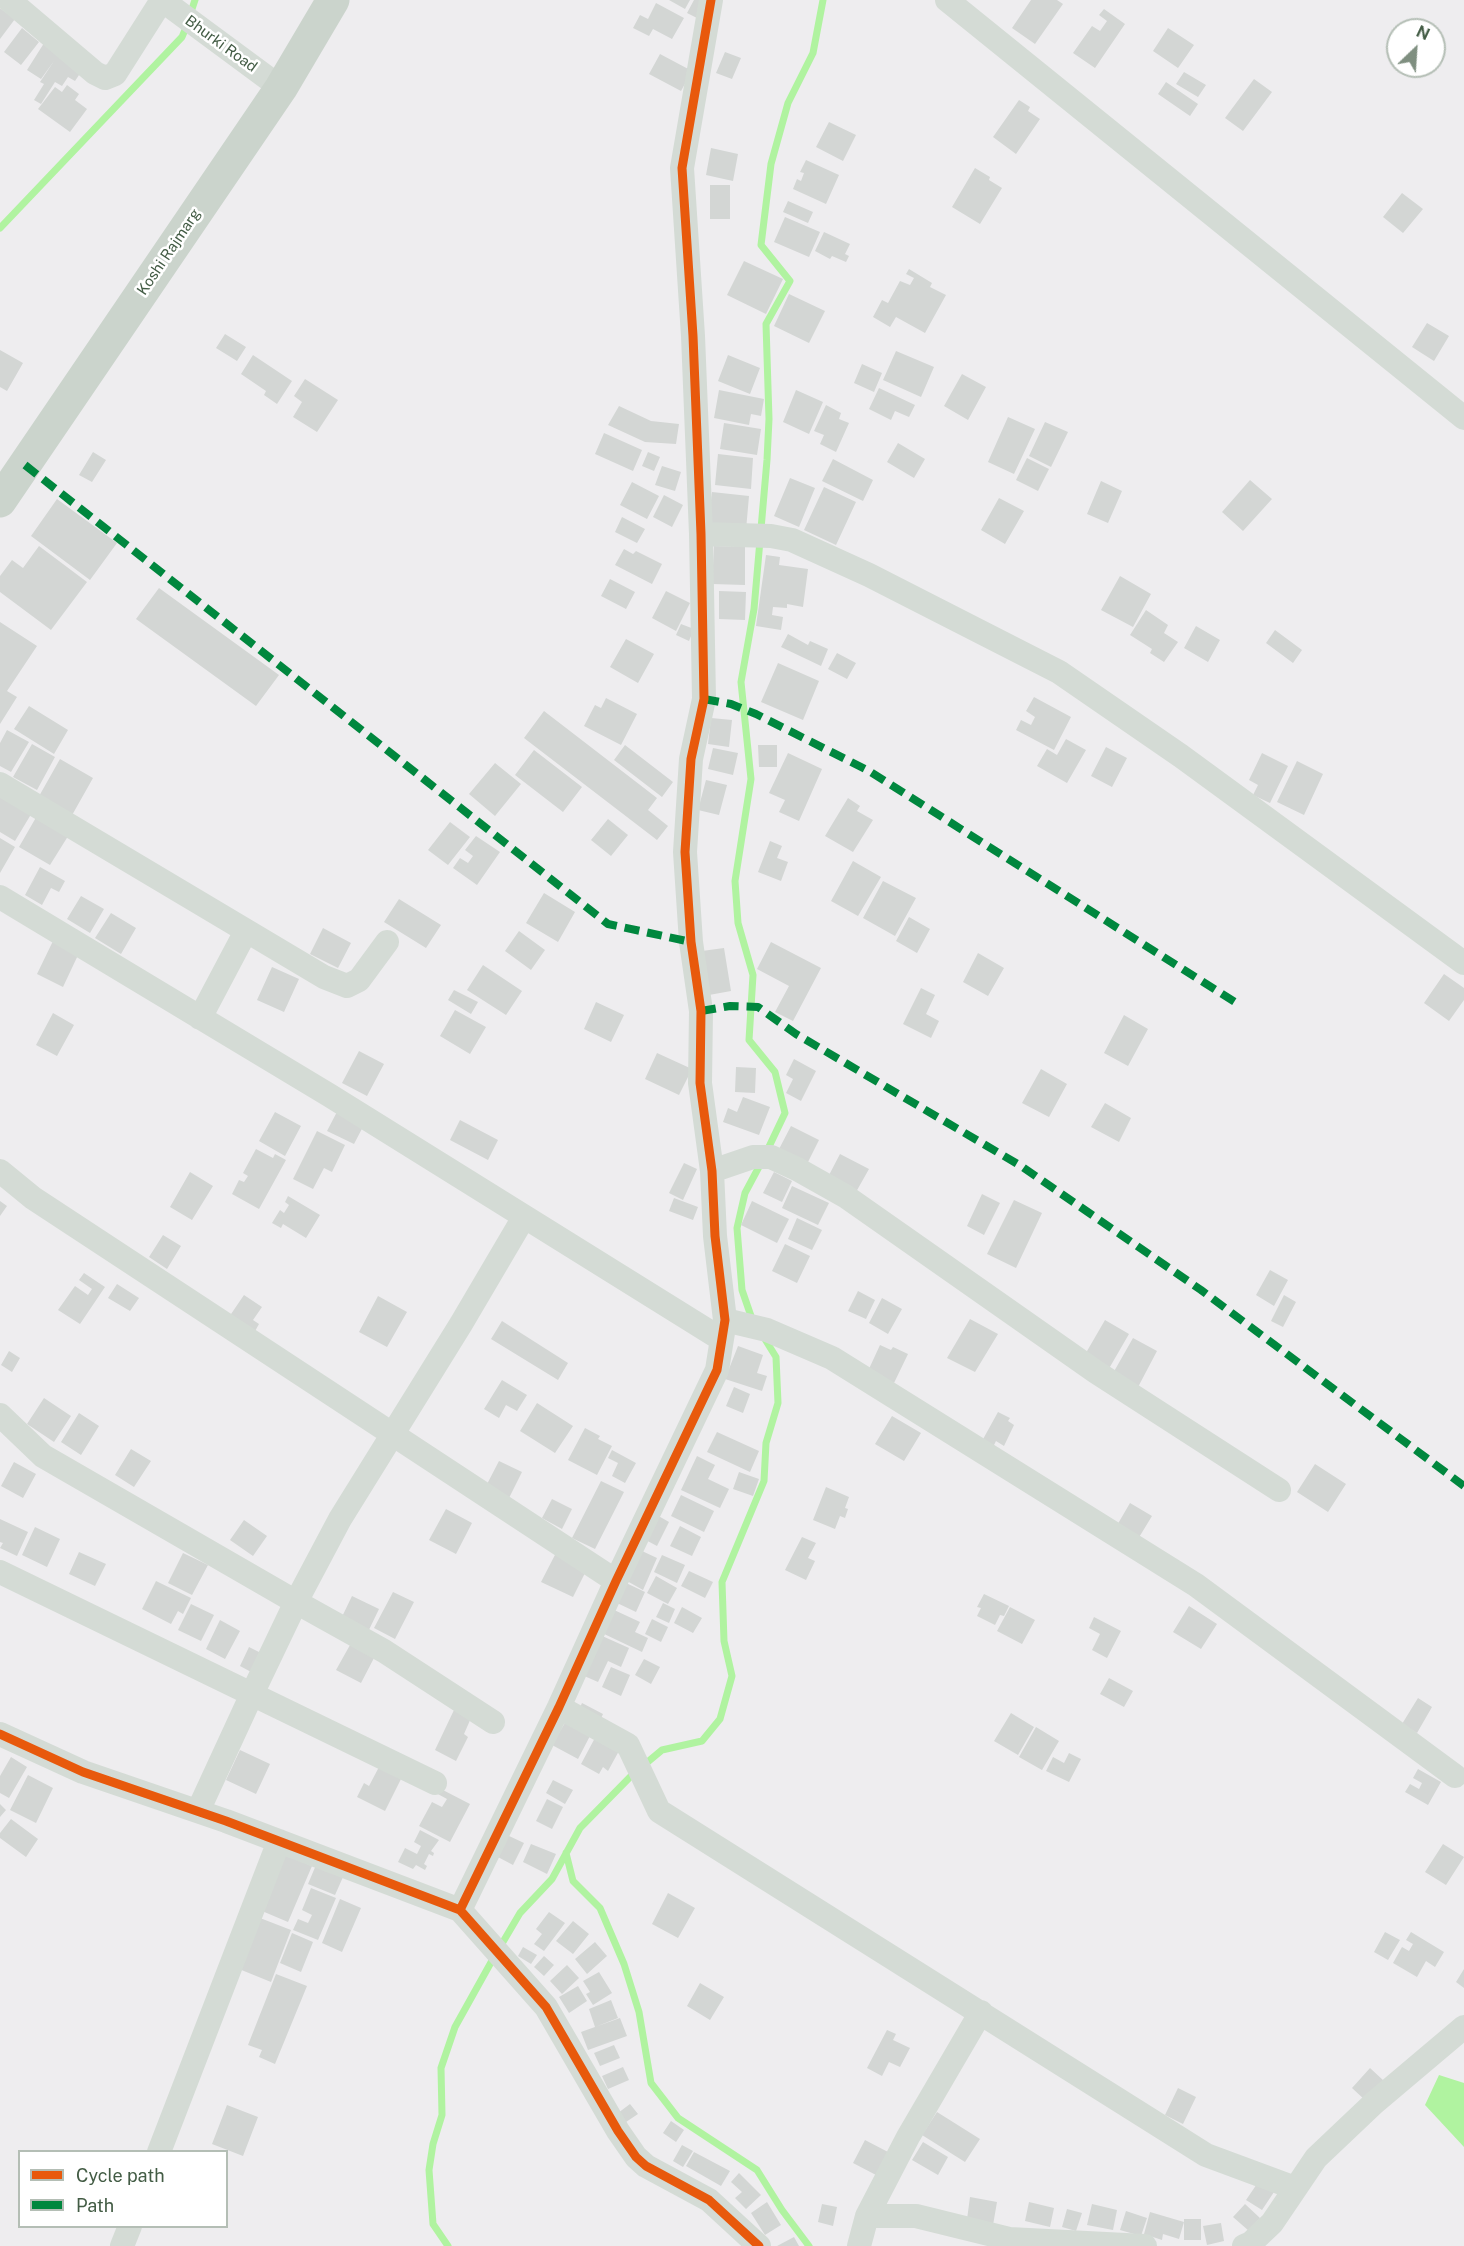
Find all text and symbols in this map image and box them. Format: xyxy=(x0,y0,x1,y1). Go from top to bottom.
street label: Bhurki Road xyxy=(181,12,261,76)
north arrow xyxy=(1386,18,1446,78)
text: N xyxy=(1413,22,1433,44)
street label: Koshi Rajmarg xyxy=(133,205,205,299)
legend xyxy=(18,2150,228,2228)
text: Cycle path xyxy=(76,2165,165,2186)
text: Path xyxy=(76,2195,114,2216)

